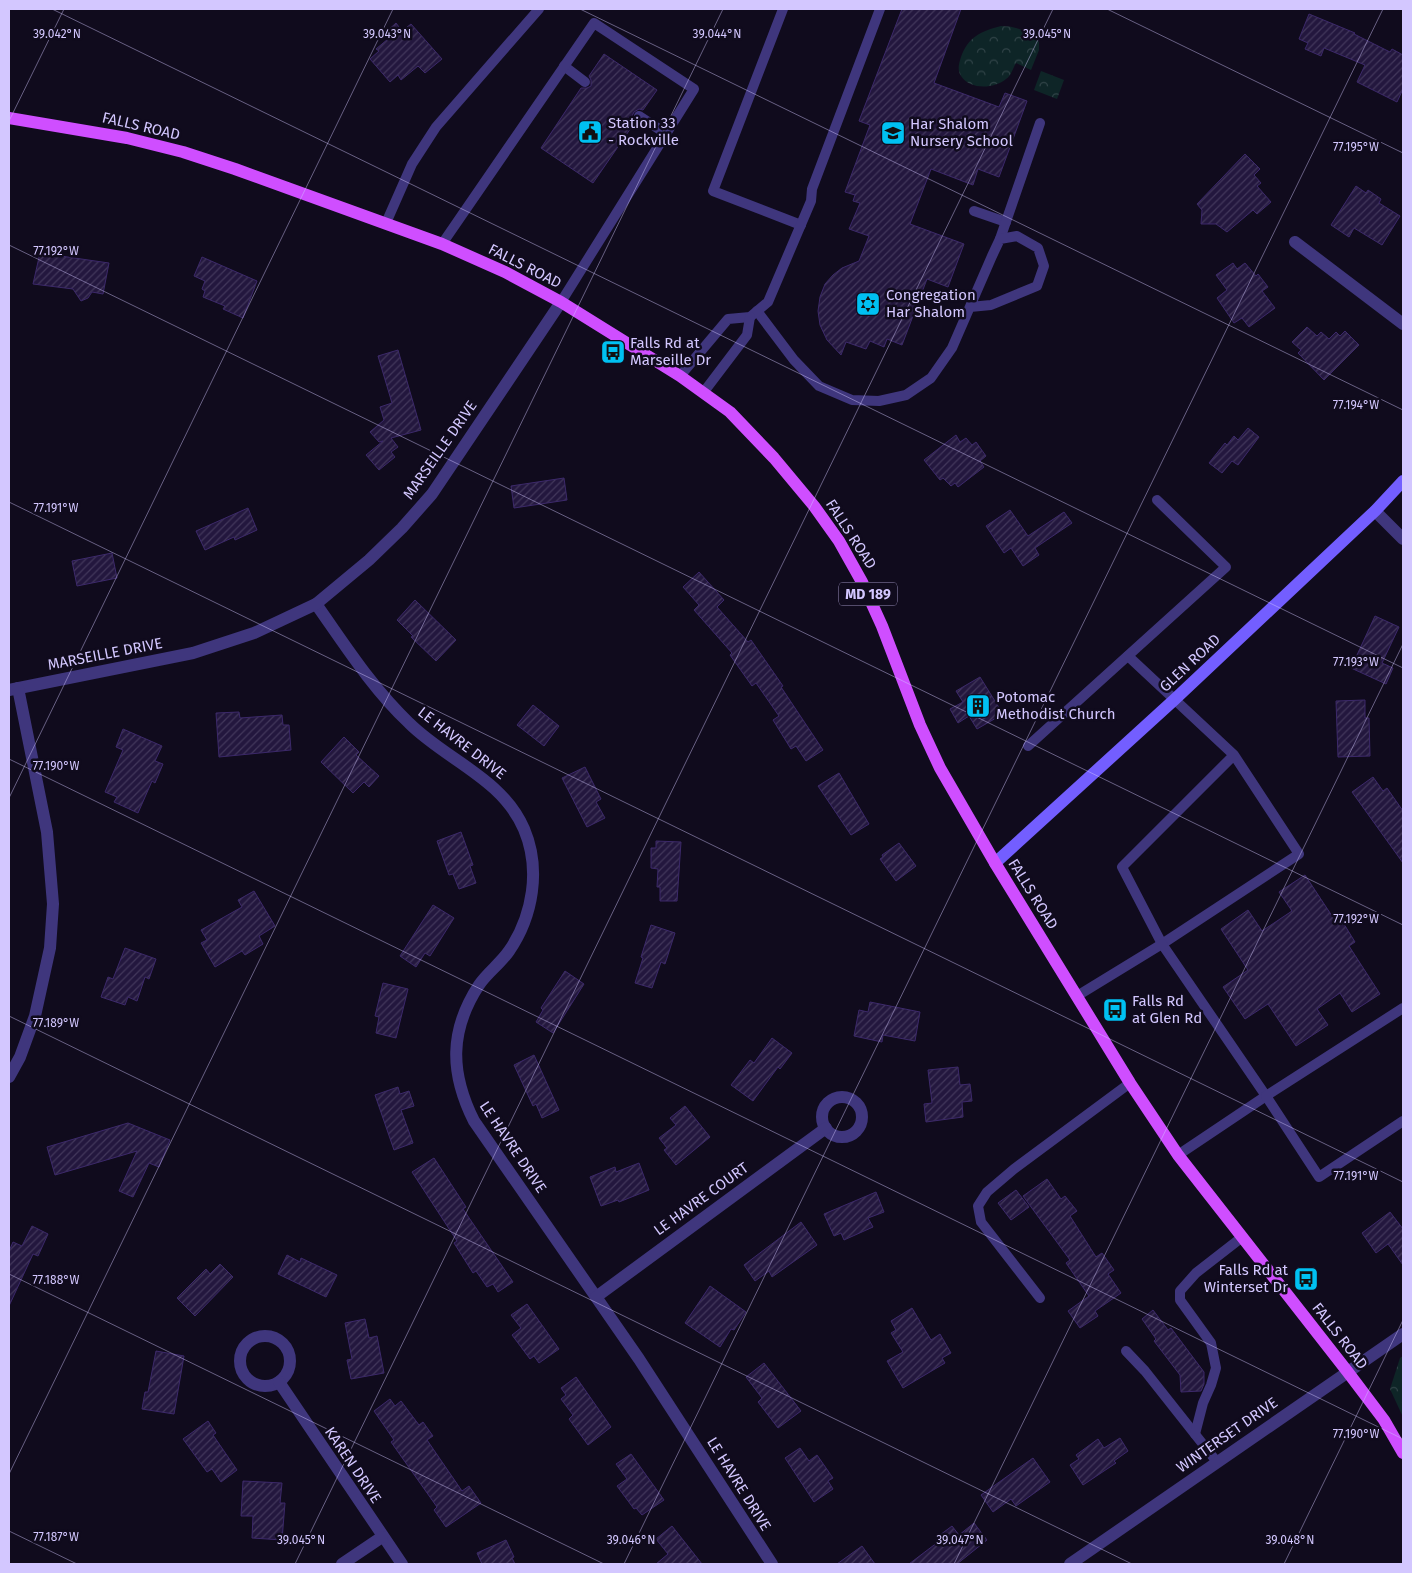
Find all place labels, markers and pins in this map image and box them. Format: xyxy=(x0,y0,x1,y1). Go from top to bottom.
place label: Station 33 - Rockville xyxy=(608,114,679,149)
place label: Har Shalom Nursery School xyxy=(910,115,1014,150)
public building icon: Station 33 - Rockville xyxy=(577,119,603,145)
school or university icon: Har Shalom Nursery School xyxy=(880,120,906,146)
place label: Congregation Har Shalom xyxy=(886,286,976,321)
synagogue icon: Congregation Har Shalom xyxy=(855,291,881,317)
place label: Falls Rd at Marseille Dr xyxy=(630,334,711,369)
bus stop icon: Falls Rd at Marseille Dr xyxy=(600,339,626,365)
place label: Potomac Methodist Church xyxy=(996,688,1115,723)
building icon: Potomac Methodist Church xyxy=(965,693,991,719)
place label: Falls Rd at Glen Rd xyxy=(1132,992,1202,1027)
bus stop icon: Falls Rd at Glen Rd xyxy=(1102,997,1128,1023)
place label: Falls Rd at Winterset Dr xyxy=(1204,1261,1289,1296)
bus stop icon: Falls Rd at Winterset Dr xyxy=(1293,1266,1319,1292)

